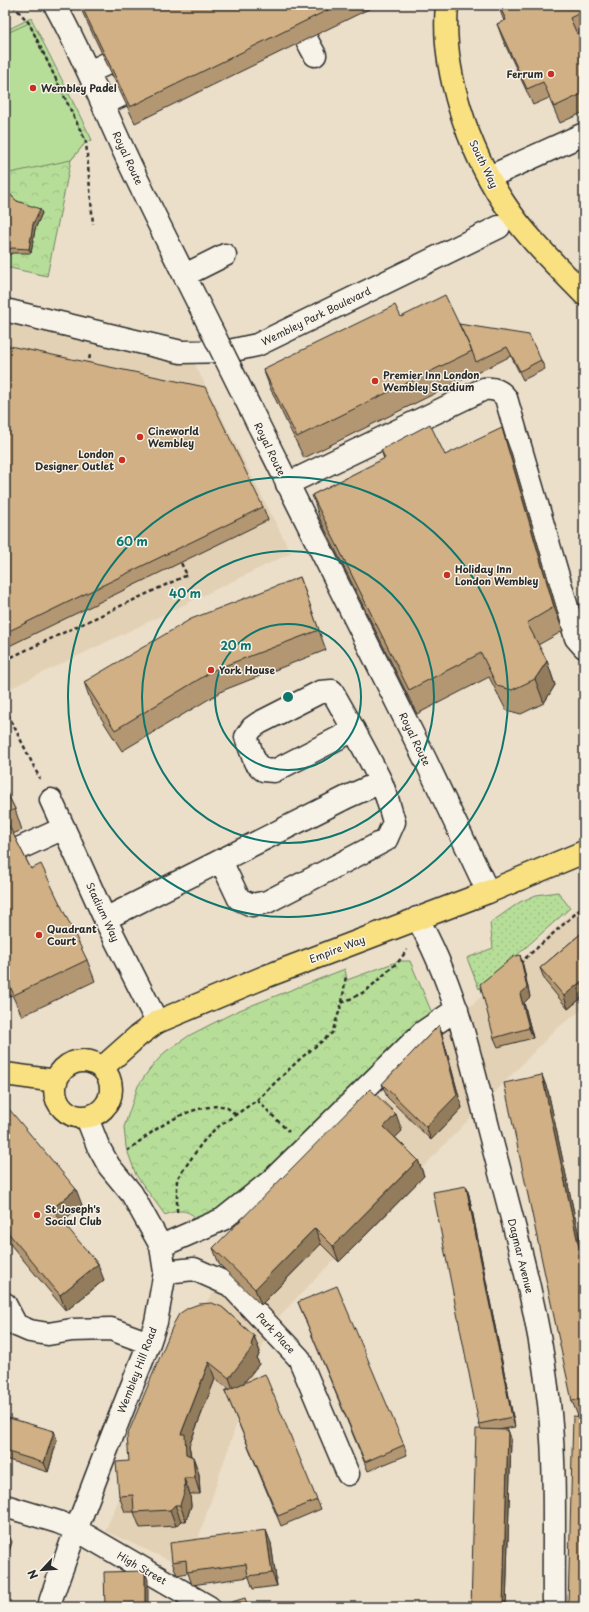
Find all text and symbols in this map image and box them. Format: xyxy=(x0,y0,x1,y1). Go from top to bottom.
place label: Ferrum xyxy=(507,66,543,81)
marker: Ferrum xyxy=(546,69,556,79)
place label: Wembley Padel xyxy=(41,80,117,95)
marker: Wembley Padel xyxy=(28,83,38,93)
street label: Royal Route xyxy=(109,128,148,188)
street label: South Way xyxy=(466,137,503,191)
street label: Wembley Park Boulevard xyxy=(259,282,373,349)
place label: Premier Inn London Wembley Stadium xyxy=(383,367,479,394)
marker: Premier Inn London Wembley Stadium xyxy=(370,376,380,386)
street label: Royal Route xyxy=(250,420,290,479)
place label: Cineworld Wembley xyxy=(148,423,199,450)
marker: Cineworld Wembley xyxy=(135,432,145,442)
place label: London Designer Outlet xyxy=(35,446,114,473)
marker: London Designer Outlet xyxy=(117,455,127,465)
text: 60 m xyxy=(116,532,148,550)
place label: Holiday Inn London Wembley xyxy=(455,561,538,588)
marker: Holiday Inn London Wembley xyxy=(442,570,452,580)
text: 40 m xyxy=(169,584,201,602)
text: 20 m xyxy=(220,636,252,654)
place label: York House xyxy=(219,662,275,677)
marker: York House xyxy=(206,665,216,675)
centre of rings xyxy=(281,690,295,704)
street label: Royal Route xyxy=(395,710,435,769)
street label: Stadium Way xyxy=(83,880,124,944)
place label: Quadrant Court xyxy=(47,921,97,948)
marker: Quadrant Court xyxy=(34,930,44,940)
street label: Empire Way xyxy=(307,931,367,966)
place label: St Joseph's Social Club xyxy=(45,1201,102,1228)
marker: St Joseph's Social Club xyxy=(32,1210,42,1220)
street label: Dagmar Avenue xyxy=(505,1217,538,1295)
street label: Park Place xyxy=(254,1309,299,1356)
street label: Wembley Hill Road xyxy=(113,1324,161,1416)
street label: High Street xyxy=(115,1547,170,1588)
north arrow xyxy=(22,1550,62,1590)
text: N xyxy=(23,1567,42,1582)

